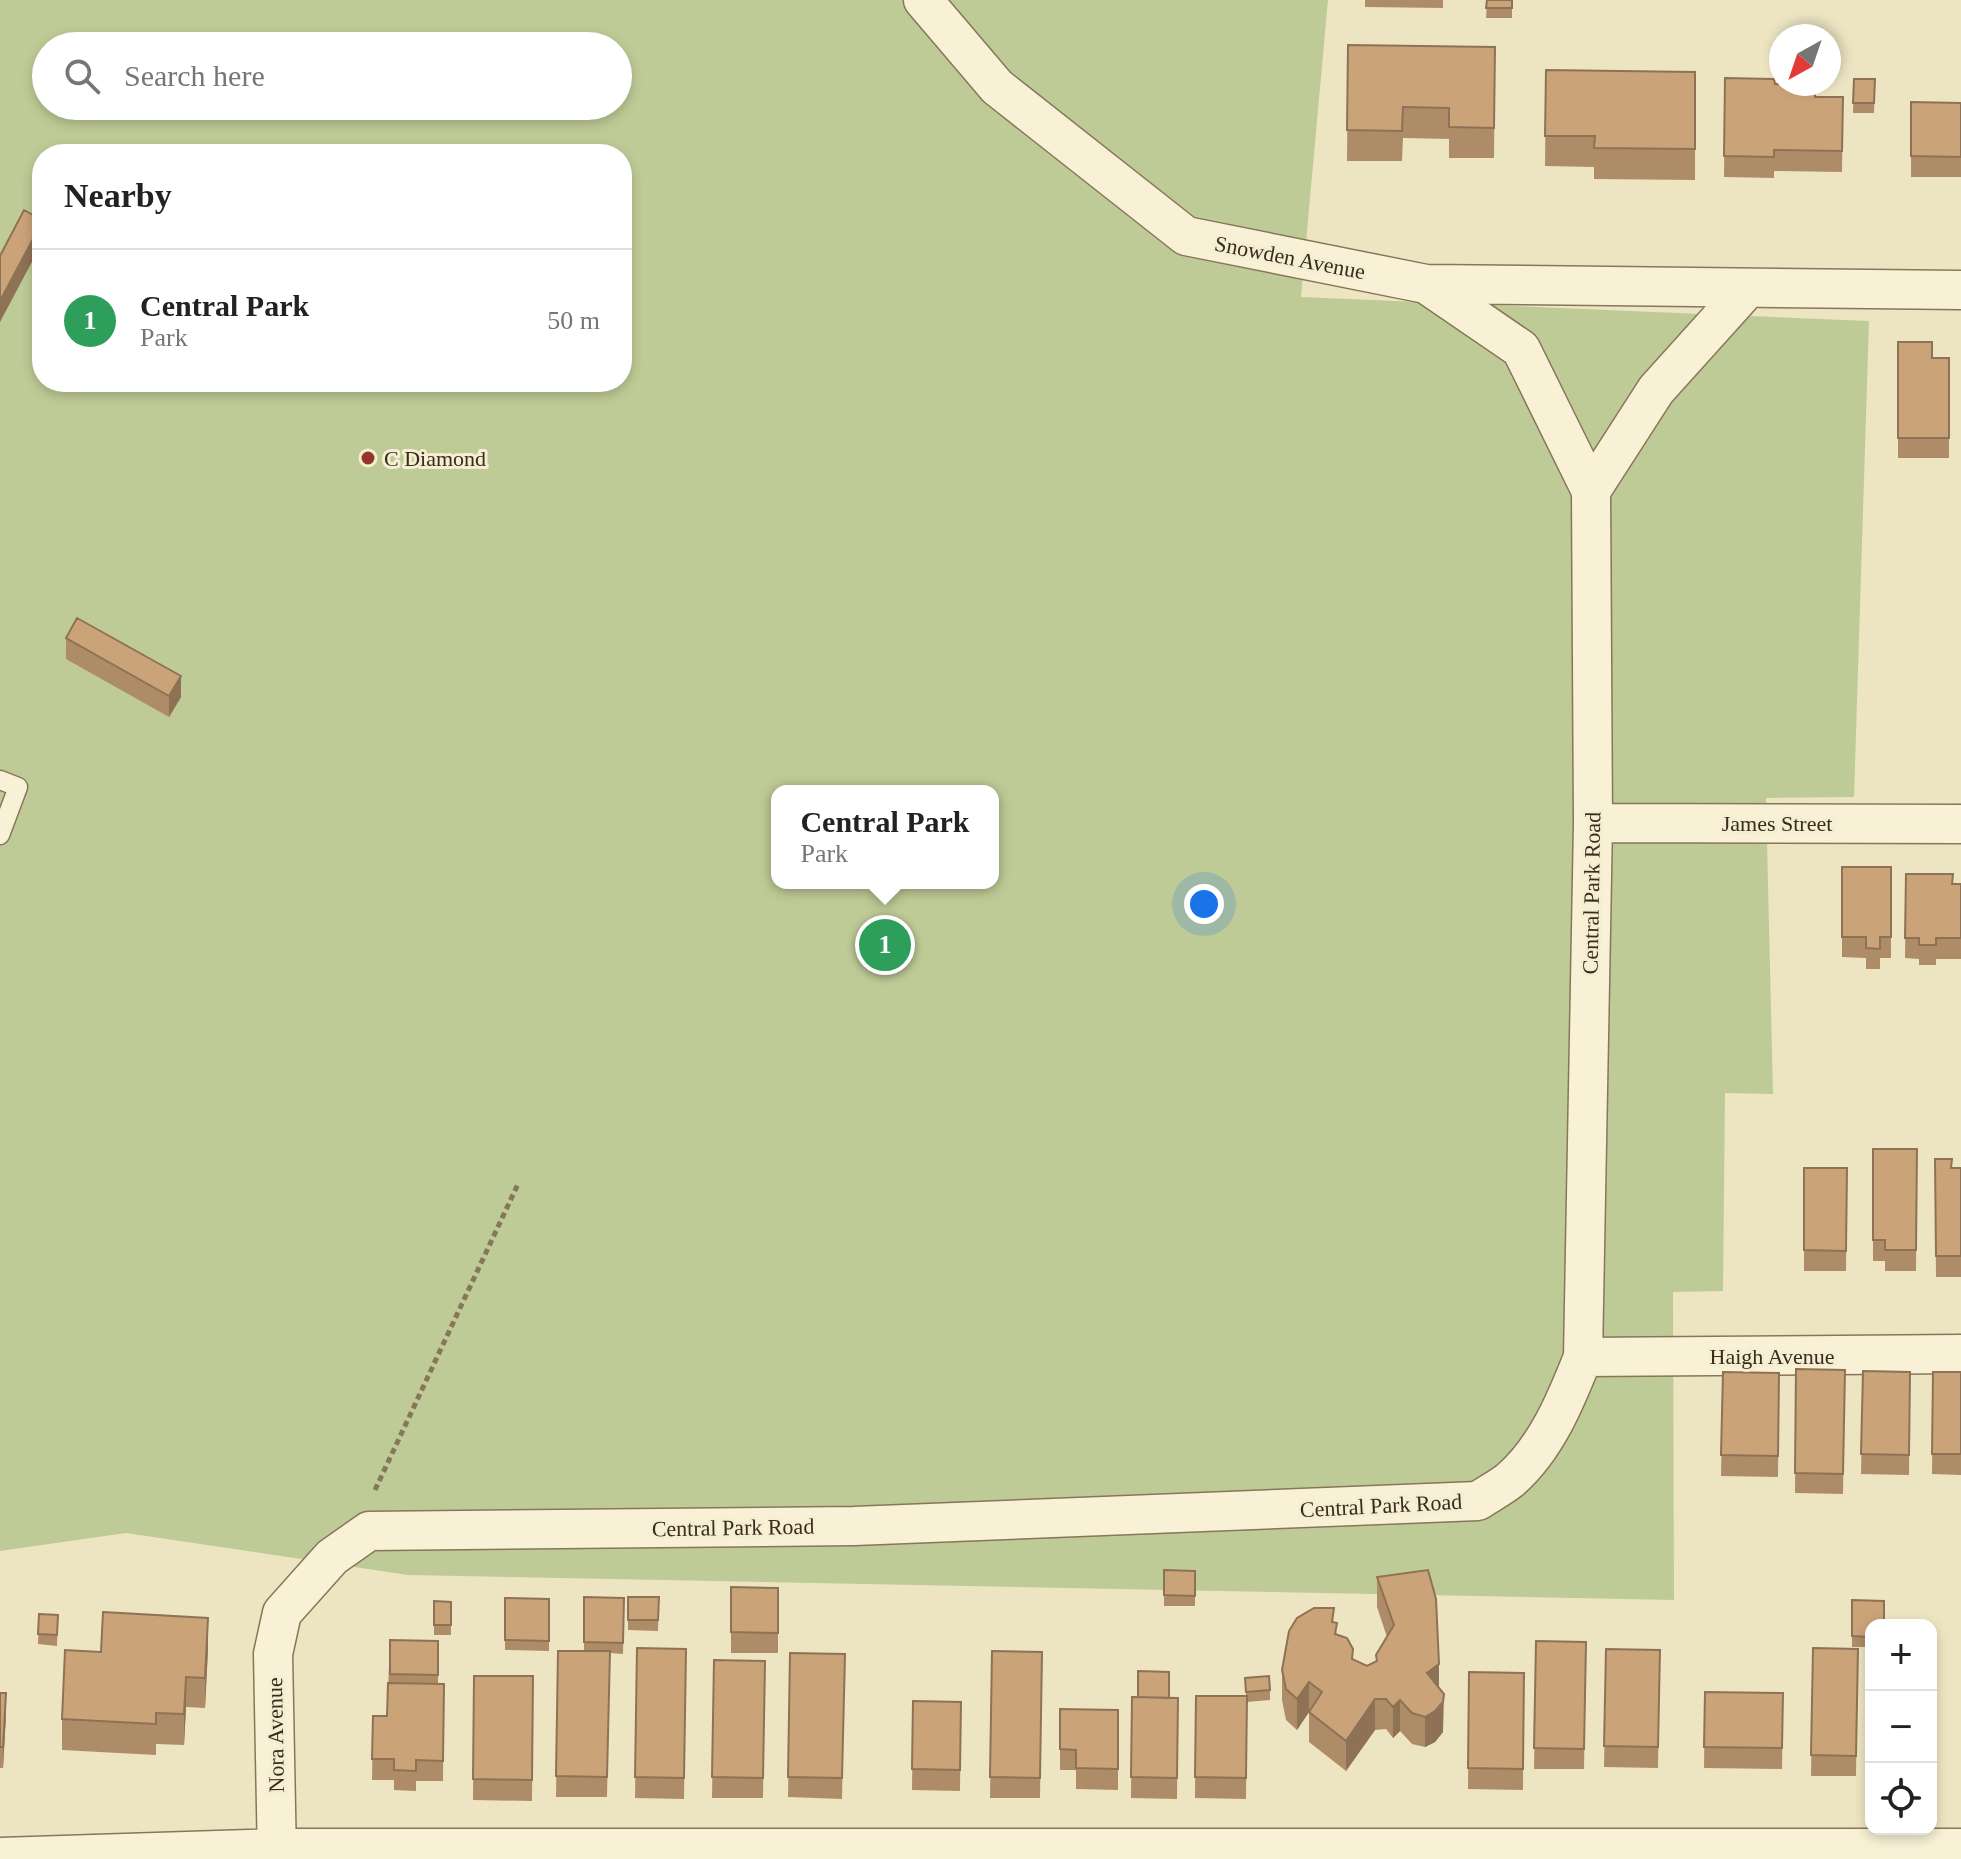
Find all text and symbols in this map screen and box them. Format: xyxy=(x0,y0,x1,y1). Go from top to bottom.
north arrow xyxy=(1769,24,1841,96)
search box xyxy=(32,32,632,120)
icon: search xyxy=(60,54,104,98)
text: Search here xyxy=(124,59,265,92)
text: Nearby xyxy=(64,177,172,214)
street label: Snowden Avenue xyxy=(1212,231,1367,284)
text: Central Park xyxy=(140,289,309,322)
text: 1 xyxy=(84,306,97,335)
text: 50 m xyxy=(547,306,600,335)
text: Park xyxy=(140,323,188,352)
place label: C Diamond xyxy=(384,446,486,471)
marker: C Diamond xyxy=(359,449,377,467)
popup xyxy=(771,785,999,889)
text: Central Park xyxy=(800,805,970,838)
street label: James Street xyxy=(1722,811,1832,836)
street label: Central Park Road xyxy=(1578,812,1605,974)
text: Park xyxy=(800,839,848,868)
your location xyxy=(1184,884,1224,924)
pin: 1 xyxy=(859,915,911,975)
street label: Haigh Avenue xyxy=(1710,1344,1834,1369)
street label: Central Park Road xyxy=(1299,1489,1463,1522)
street label: Central Park Road xyxy=(652,1514,814,1541)
map controls xyxy=(1865,1619,1937,1835)
button: + xyxy=(1865,1619,1937,1691)
street label: Nora Avenue xyxy=(262,1677,289,1793)
button: − xyxy=(1865,1691,1937,1763)
button: locate xyxy=(1865,1763,1937,1835)

